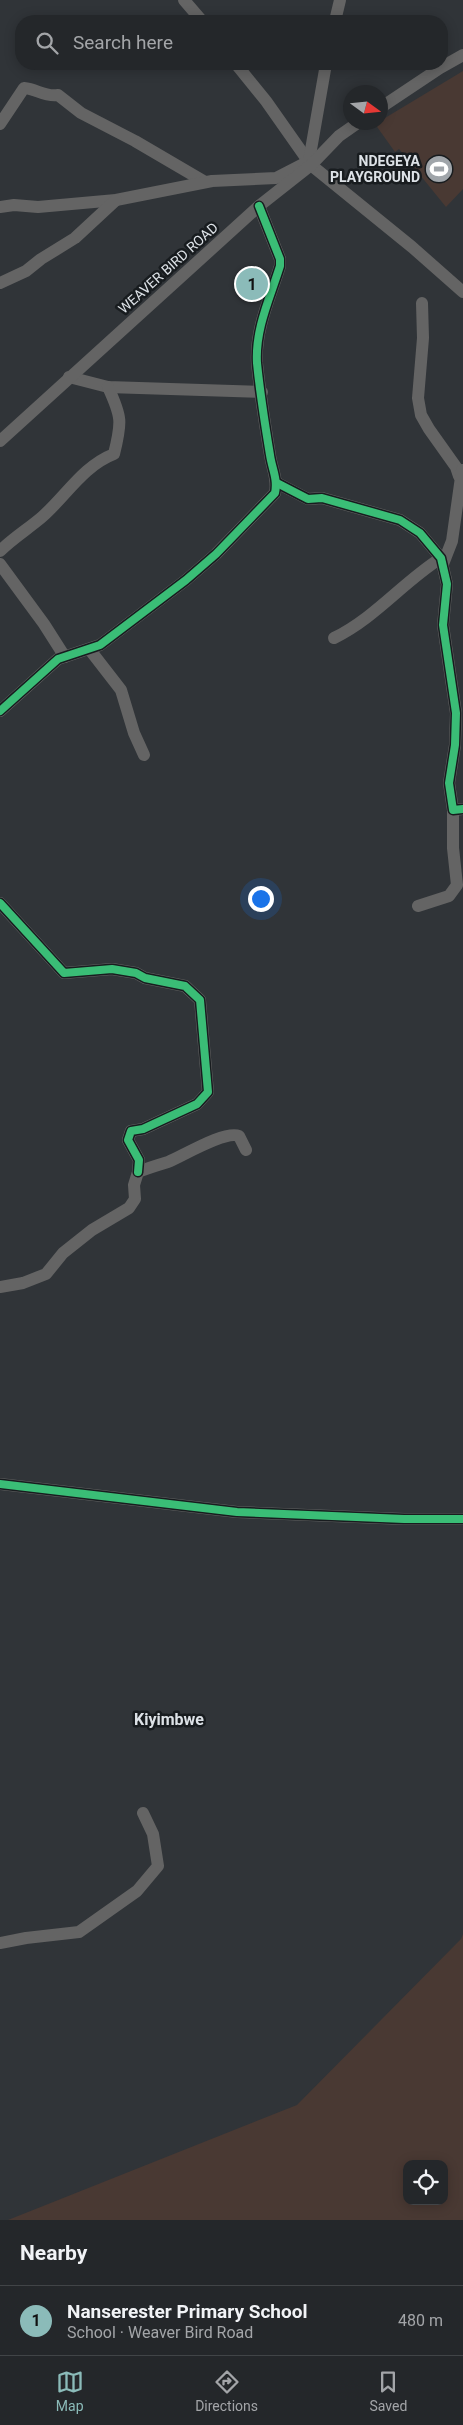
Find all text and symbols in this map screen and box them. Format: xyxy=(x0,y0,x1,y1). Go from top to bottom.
search box xyxy=(15,15,448,70)
icon: search xyxy=(33,29,61,57)
text: Search here xyxy=(73,31,173,54)
north arrow xyxy=(343,85,388,130)
place label: NDEGEYA PLAYGROUND xyxy=(330,153,421,185)
sports icon: NDEGEYA PLAYGROUND xyxy=(424,154,454,184)
street label: WEAVER BIRD ROAD xyxy=(115,219,221,317)
pin: 1 xyxy=(236,265,268,303)
your location xyxy=(248,886,274,912)
district label: Kiyimbwe xyxy=(134,1710,204,1729)
map controls xyxy=(403,2160,448,2205)
button: locate xyxy=(403,2160,448,2205)
text: Nearby xyxy=(20,2241,87,2265)
text: Nanserester Primary School xyxy=(67,2300,307,2323)
text: 1 xyxy=(31,2311,41,2330)
text: 480 m xyxy=(398,2311,443,2330)
text: School · Weaver Bird Road xyxy=(67,2323,253,2342)
tab: Map xyxy=(56,2368,84,2414)
tab: Directions xyxy=(195,2368,258,2414)
tab: Saved xyxy=(369,2368,407,2414)

